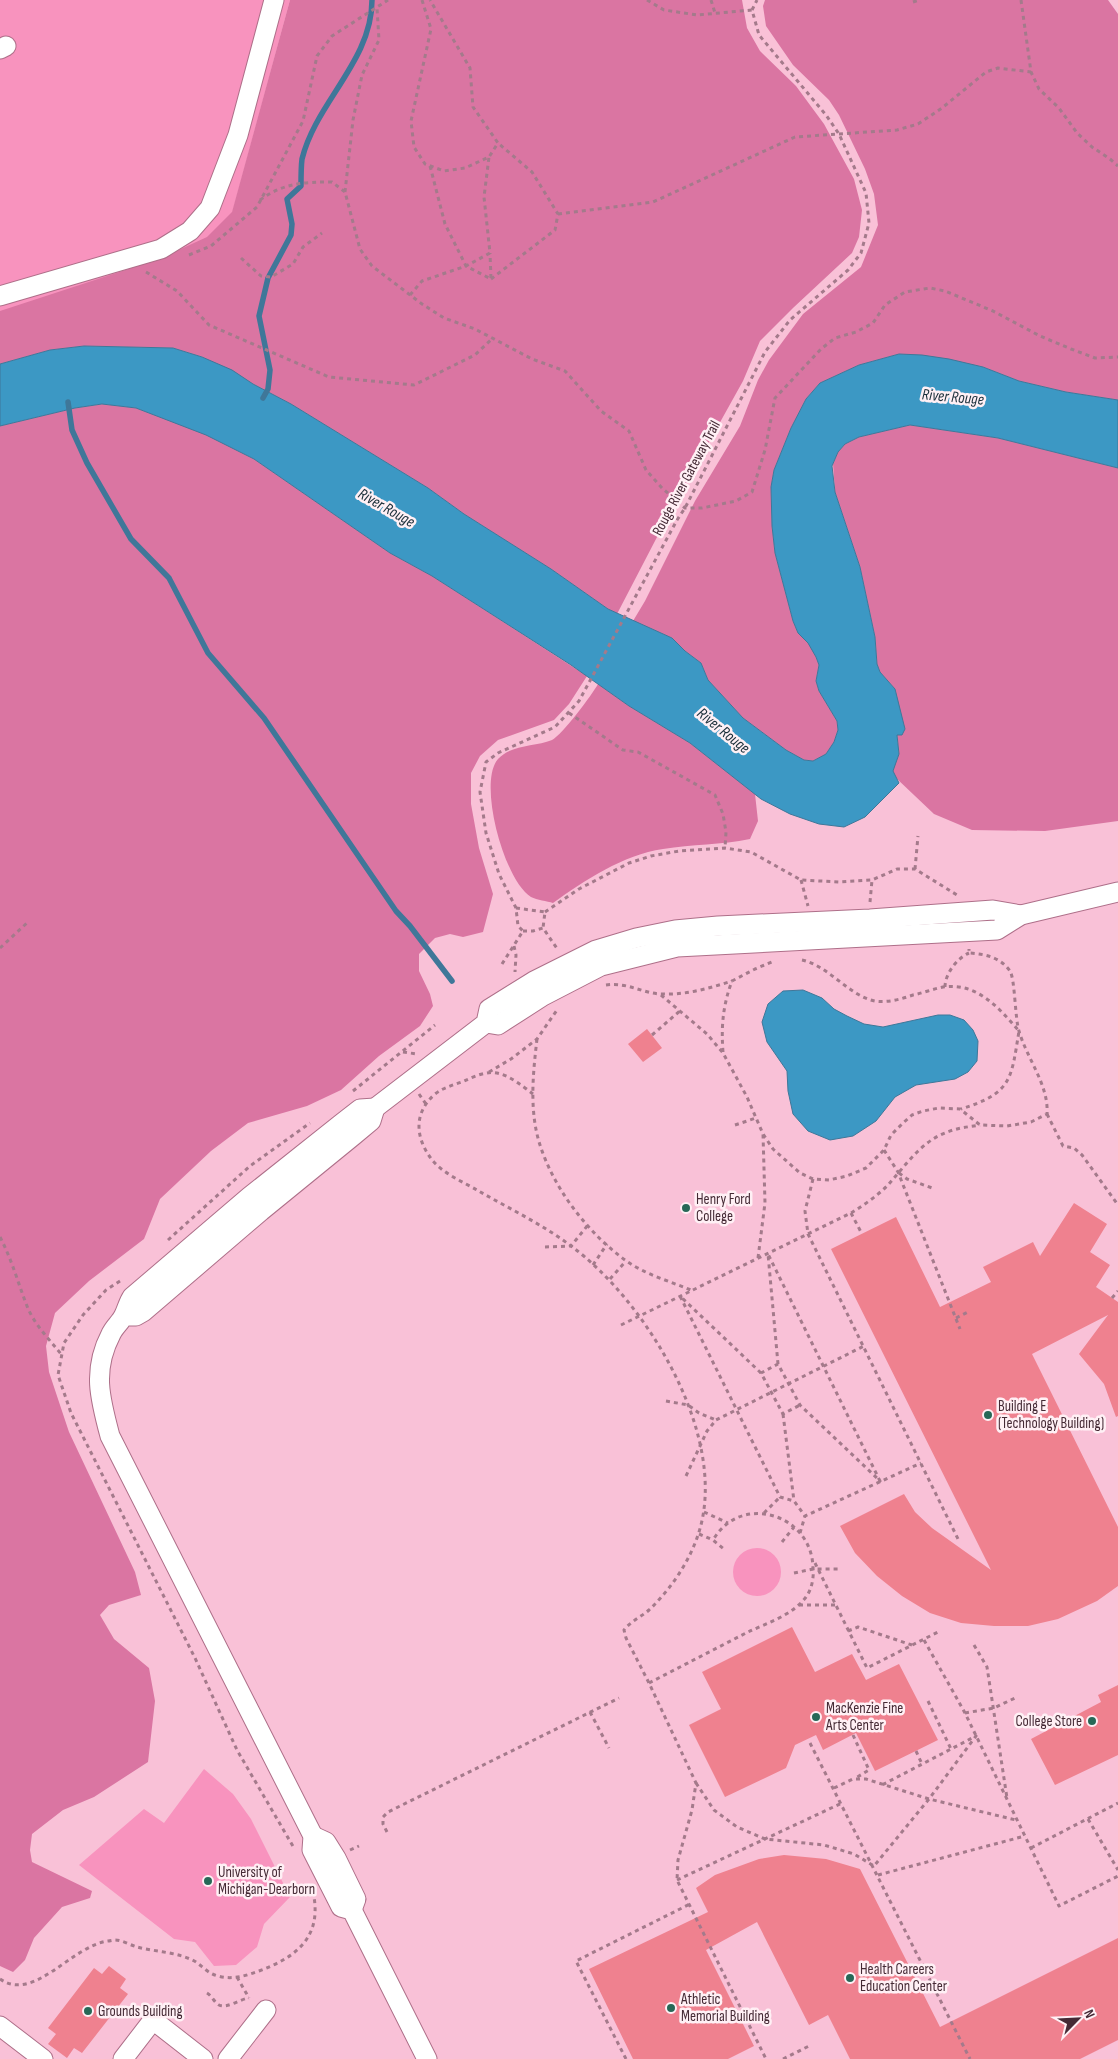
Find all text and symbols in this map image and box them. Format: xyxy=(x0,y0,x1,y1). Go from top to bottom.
water label: River Rouge xyxy=(921,385,985,410)
street label: Rouge River Gateway Trail xyxy=(648,417,725,539)
water label: River Rouge xyxy=(355,485,418,532)
water label: River Rouge xyxy=(693,704,753,758)
place label: Henry Ford College xyxy=(696,1190,751,1226)
marker: Henry Ford College xyxy=(680,1202,692,1214)
place label: Building E (Technology Building) xyxy=(998,1397,1104,1433)
marker: Building E (Technology Building) xyxy=(982,1409,994,1421)
place label: MacKenzie Fine Arts Center xyxy=(825,1699,903,1735)
marker: MacKenzie Fine Arts Center xyxy=(810,1711,822,1723)
place label: College Store xyxy=(1015,1712,1082,1731)
marker: College Store xyxy=(1086,1715,1098,1727)
place label: University of Michigan-Dearborn xyxy=(218,1863,315,1899)
marker: University of Michigan-Dearborn xyxy=(202,1875,214,1887)
place label: Health Careers Education Center xyxy=(860,1960,948,1996)
marker: Health Careers Education Center xyxy=(844,1972,856,1984)
place label: Athletic Memorial Building xyxy=(680,1990,770,2026)
north arrow xyxy=(1053,1994,1103,2044)
place label: Grounds Building xyxy=(98,2002,183,2021)
marker: Athletic Memorial Building xyxy=(665,2002,677,2014)
marker: Grounds Building xyxy=(82,2005,94,2017)
text: N xyxy=(1080,2007,1099,2021)

